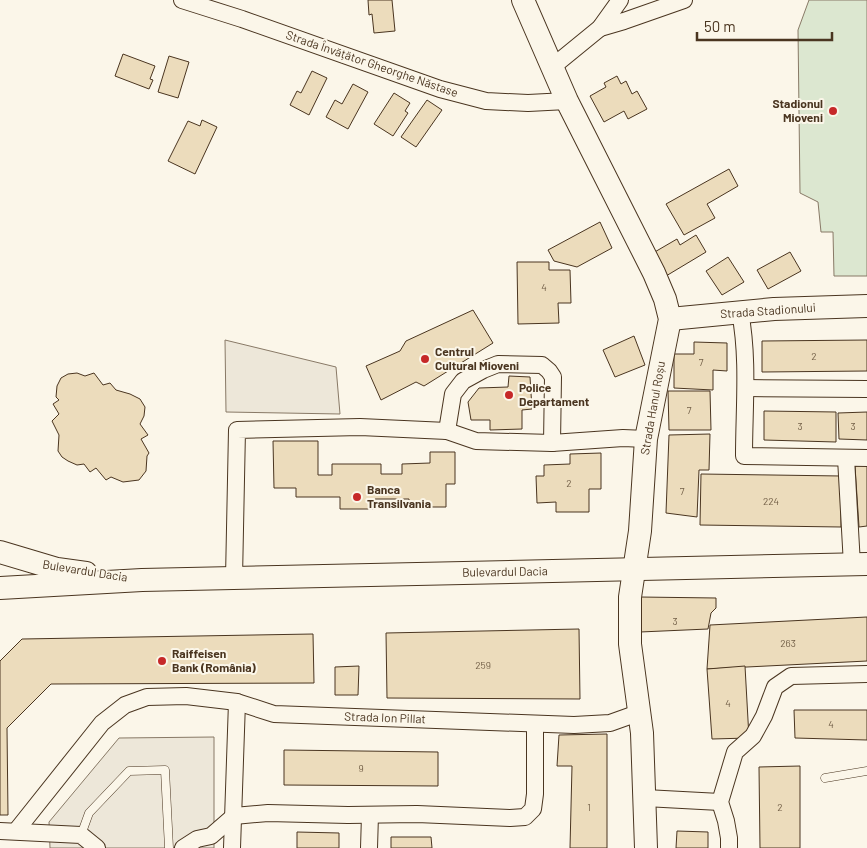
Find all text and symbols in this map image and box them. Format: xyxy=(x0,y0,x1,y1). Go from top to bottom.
scale bar xyxy=(697,10,832,42)
text: 50 m xyxy=(704,17,736,35)
street label: Strada Învățător Gheorghe Năstase xyxy=(284,27,460,99)
place label: Stadionul Mioveni xyxy=(772,96,823,124)
marker: Stadionul Mioveni xyxy=(827,105,839,117)
house number: 4 xyxy=(541,281,547,293)
street label: Strada Stadionului xyxy=(720,300,816,320)
place label: Centrul Cultural Mioveni xyxy=(435,344,519,372)
house number: 2 xyxy=(811,350,817,362)
marker: Centrul Cultural Mioveni xyxy=(419,353,431,365)
house number: 7 xyxy=(699,356,704,368)
street label: Strada Hanul Roșu xyxy=(637,360,667,456)
place label: Police Departament xyxy=(519,380,590,408)
marker: Police Departament xyxy=(503,389,515,401)
house number: 7 xyxy=(687,404,692,416)
house number: 3 xyxy=(797,420,803,432)
house number: 3 xyxy=(850,420,856,432)
house number: 2 xyxy=(566,477,572,489)
place label: Banca Transilvania xyxy=(367,482,431,510)
house number: 7 xyxy=(680,485,685,497)
marker: Banca Transilvania xyxy=(351,491,363,503)
house number: 224 xyxy=(763,495,779,507)
street label: Bulevardul Dacia xyxy=(42,556,129,584)
street label: Bulevardul Dacia xyxy=(462,563,548,579)
house number: 3 xyxy=(672,615,678,627)
house number: 263 xyxy=(780,637,796,649)
place label: Raiffeisen Bank (România) xyxy=(172,646,257,674)
marker: Raiffeisen Bank (România) xyxy=(156,655,168,667)
house number: 259 xyxy=(475,659,491,671)
house number: 4 xyxy=(725,697,731,709)
street label: Strada Ion Pillat xyxy=(344,709,426,725)
house number: 4 xyxy=(828,718,834,730)
house number: 9 xyxy=(358,762,364,774)
house number: 1 xyxy=(587,801,591,813)
house number: 2 xyxy=(777,801,783,813)

